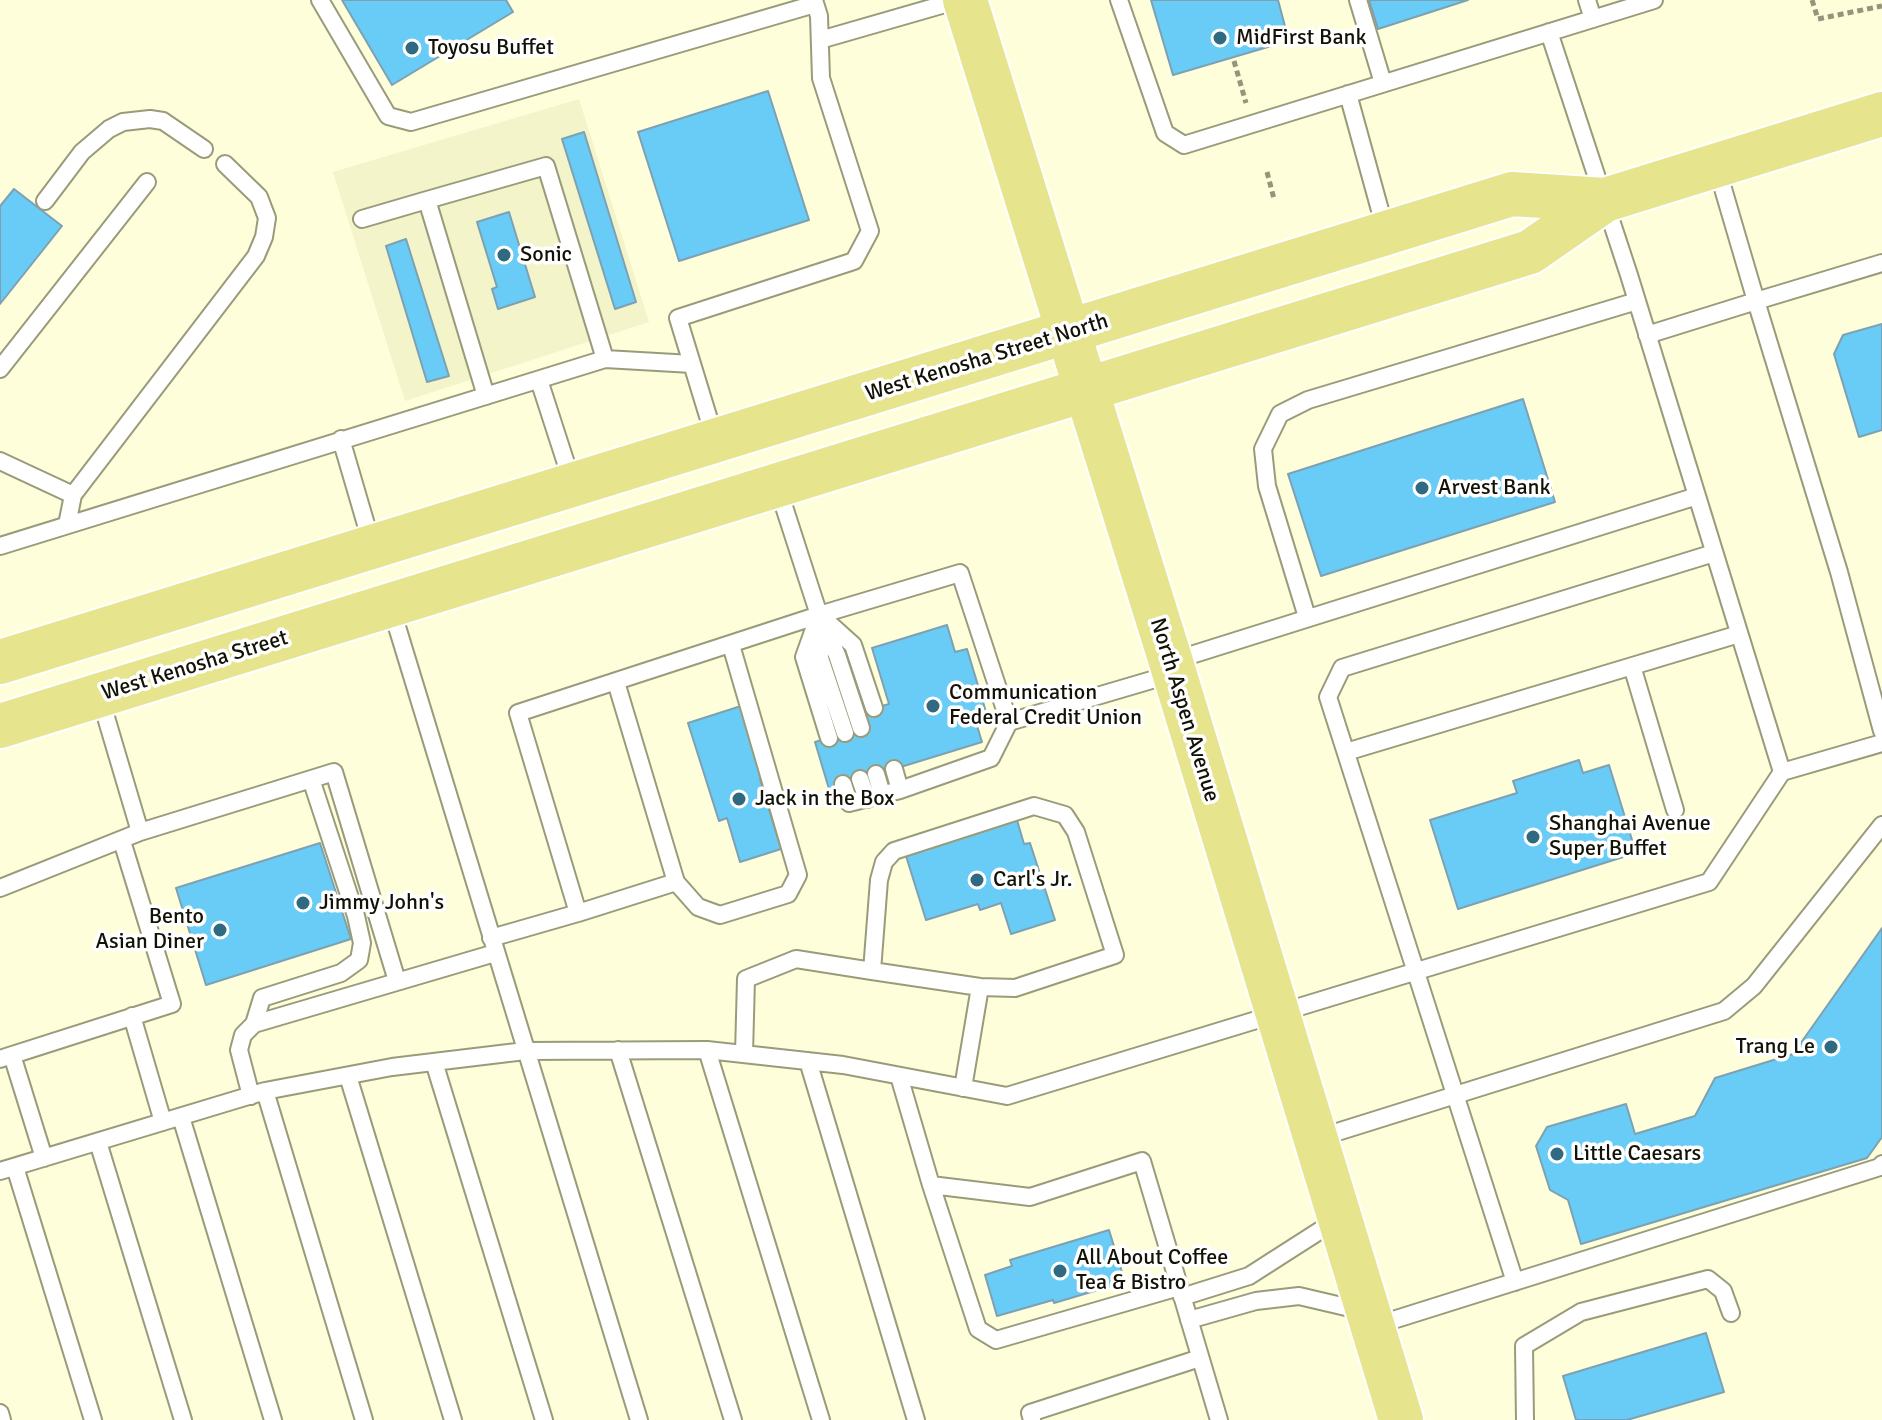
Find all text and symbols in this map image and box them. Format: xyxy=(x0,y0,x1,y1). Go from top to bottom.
place label: MidFirst Bank xyxy=(1236,25,1367,51)
marker: MidFirst Bank xyxy=(1211,29,1229,47)
place label: Toyosu Buffet xyxy=(428,35,554,61)
marker: Toyosu Buffet xyxy=(403,39,421,57)
place label: Sonic xyxy=(520,242,572,268)
marker: Sonic xyxy=(495,246,513,264)
street label: West Kenosha Street North xyxy=(862,308,1112,408)
place label: Arvest Bank xyxy=(1438,475,1551,501)
marker: Arvest Bank xyxy=(1413,479,1431,497)
street label: North Aspen Avenue xyxy=(1143,615,1225,805)
street label: West Kenosha Street xyxy=(99,625,291,707)
place label: Communication Federal Credit Union xyxy=(949,680,1142,732)
marker: Communication Federal Credit Union xyxy=(924,697,942,715)
place label: Jack in the Box xyxy=(755,786,894,812)
marker: Jack in the Box xyxy=(730,790,748,808)
place label: Shanghai Avenue Super Buffet xyxy=(1549,811,1711,862)
marker: Shanghai Avenue Super Buffet xyxy=(1524,828,1542,846)
place label: Carl's Jr. xyxy=(993,867,1072,893)
marker: Carl's Jr. xyxy=(968,871,986,889)
place label: Jimmy John's xyxy=(319,890,444,916)
marker: Jimmy John's xyxy=(294,894,312,912)
place label: Bento Asian Diner xyxy=(96,904,204,956)
marker: Bento Asian Diner xyxy=(211,921,229,939)
place label: Trang Le xyxy=(1736,1034,1815,1060)
marker: Trang Le xyxy=(1822,1038,1840,1056)
place label: Little Caesars xyxy=(1573,1141,1701,1167)
marker: Little Caesars xyxy=(1548,1145,1566,1163)
place label: All About Coffee Tea & Bistro xyxy=(1076,1245,1228,1296)
marker: All About Coffee Tea & Bistro xyxy=(1051,1262,1069,1280)

